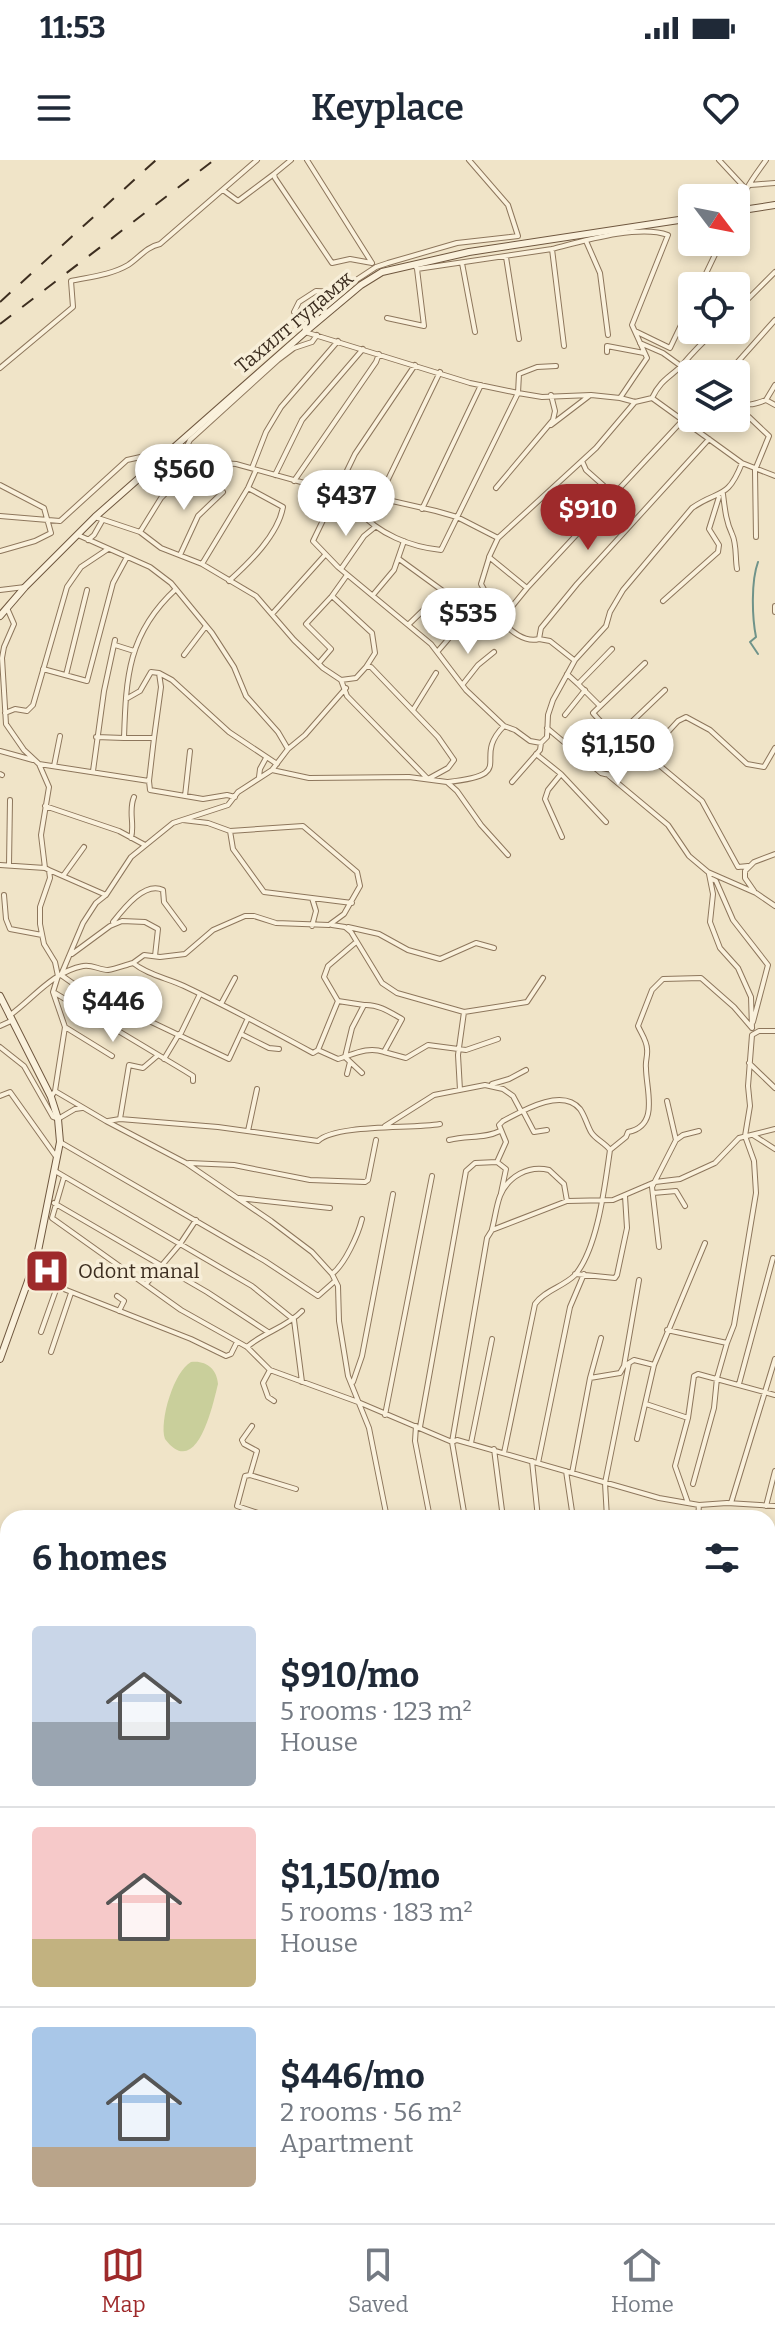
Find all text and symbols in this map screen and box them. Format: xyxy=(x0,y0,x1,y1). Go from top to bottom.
text: 11:53 xyxy=(40,10,106,46)
icon: menu xyxy=(32,86,76,130)
text: Keyplace xyxy=(311,86,464,130)
icon: heart xyxy=(699,86,743,130)
north arrow xyxy=(678,184,750,256)
map controls xyxy=(678,184,750,432)
street label: Тахилт гудамж xyxy=(230,266,358,378)
button: locate xyxy=(678,272,750,344)
button: layers xyxy=(678,360,750,432)
pin: $560 xyxy=(137,444,231,512)
text: $560 xyxy=(153,454,215,485)
pin: $437 xyxy=(299,470,393,538)
text: $437 xyxy=(316,480,376,511)
pin: $910 xyxy=(541,484,635,552)
text: $910 xyxy=(559,494,617,525)
pin: $535 xyxy=(421,588,515,656)
text: $535 xyxy=(439,598,497,629)
pin: $1,150 xyxy=(553,719,683,787)
text: $1,150 xyxy=(581,729,655,760)
pin: $446 xyxy=(66,976,160,1044)
text: $446 xyxy=(81,986,145,1017)
hospital icon: Odont manal xyxy=(23,1247,71,1295)
place label: Odont manal xyxy=(78,1259,200,1283)
icon: filters xyxy=(700,1536,744,1580)
text: 6 homes xyxy=(32,1538,167,1579)
text: $910/mo xyxy=(280,1655,419,1696)
icon: home xyxy=(96,1658,192,1754)
text: 5 rooms · 123 m² xyxy=(280,1696,472,1727)
text: House xyxy=(280,1727,358,1758)
text: $1,150/mo xyxy=(280,1856,440,1897)
icon: home xyxy=(96,1859,192,1955)
text: 5 rooms · 183 m² xyxy=(280,1897,473,1928)
text: House xyxy=(280,1928,358,1959)
text: $446/mo xyxy=(280,2056,425,2097)
icon: home xyxy=(96,2059,192,2155)
text: 2 rooms · 56 m² xyxy=(280,2097,462,2128)
text: Apartment xyxy=(280,2128,413,2159)
tab: Map xyxy=(101,2243,146,2318)
tab: Saved xyxy=(348,2243,408,2318)
tab: Home xyxy=(611,2243,674,2318)

